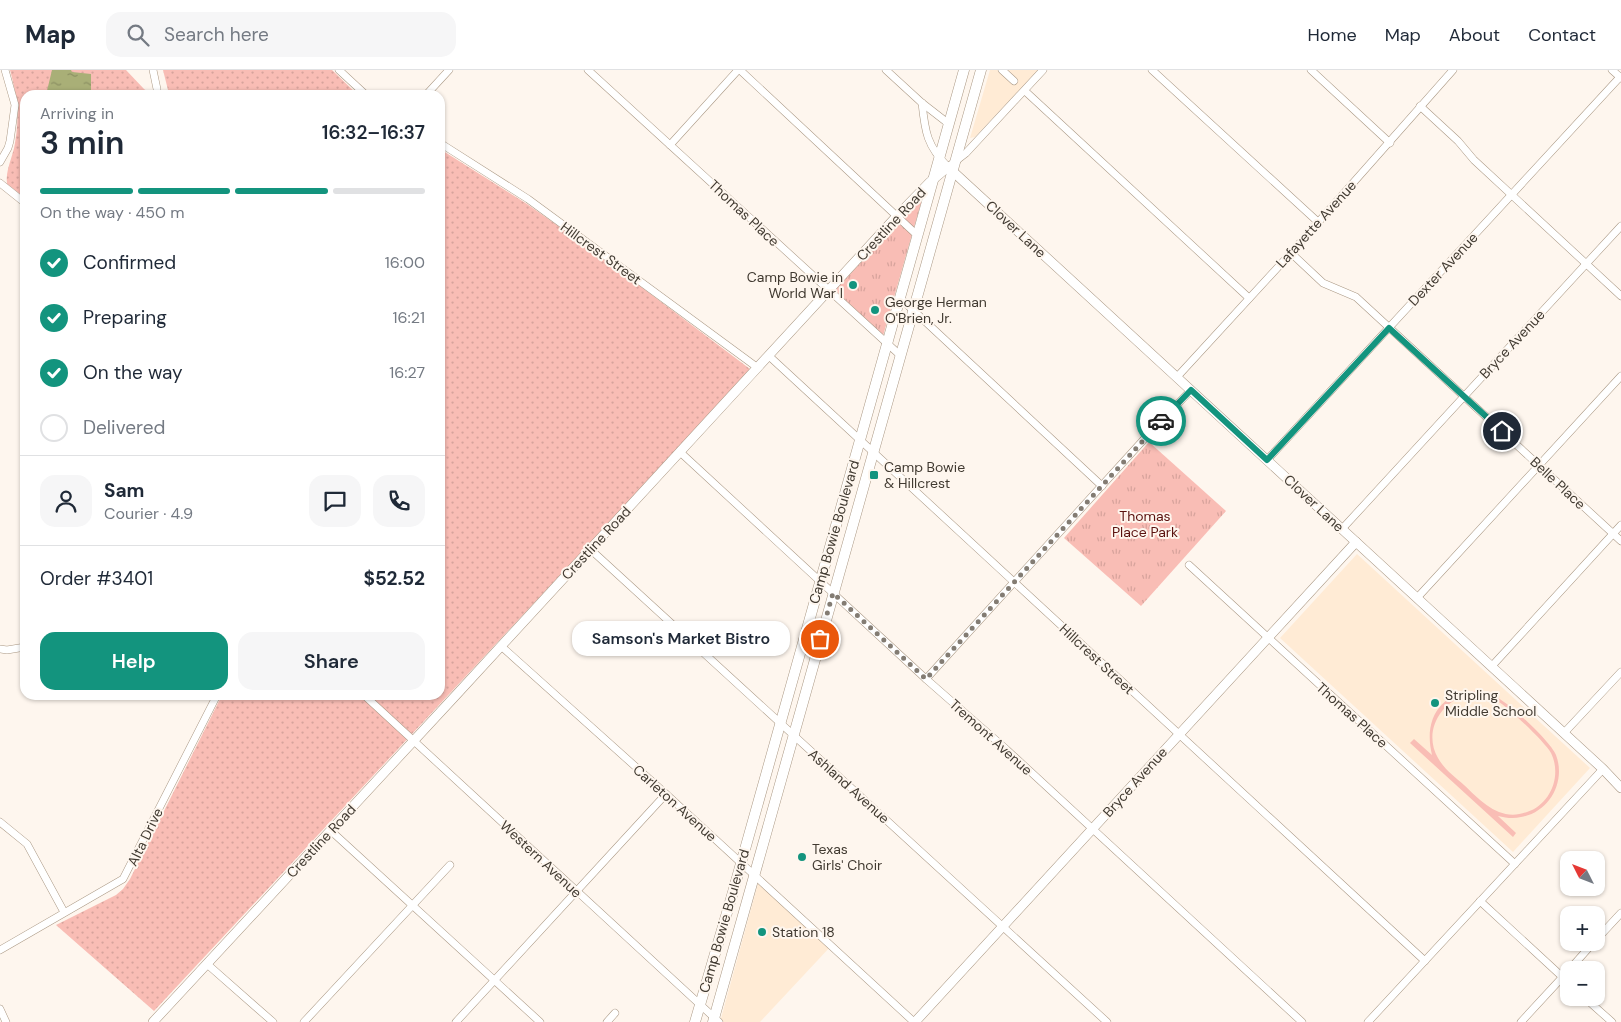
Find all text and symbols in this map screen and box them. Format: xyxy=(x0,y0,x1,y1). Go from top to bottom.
search box xyxy=(106,12,456,57)
text: Map xyxy=(25,19,76,50)
icon: search xyxy=(124,21,152,49)
text: Search here xyxy=(164,22,269,47)
text: Home xyxy=(1307,23,1357,47)
text: Map xyxy=(1385,23,1421,47)
text: About xyxy=(1449,23,1500,47)
text: Contact xyxy=(1528,23,1596,47)
text: Arriving in xyxy=(40,103,114,124)
text: 16:32–16:37 xyxy=(322,120,425,145)
text: 3 min xyxy=(40,122,124,164)
street label: Thomas Place xyxy=(705,176,783,250)
street label: Lafayette Avenue xyxy=(1272,176,1360,272)
street label: Crestline Road xyxy=(852,184,930,264)
street label: Clover Lane xyxy=(982,197,1050,262)
text: On the way · 450 m xyxy=(40,202,185,223)
street label: Hillcrest Street xyxy=(557,218,645,288)
street label: Dexter Avenue xyxy=(1404,228,1482,309)
icon: check xyxy=(40,249,68,277)
text: Confirmed xyxy=(83,250,176,275)
text: 16:00 xyxy=(385,252,425,273)
place label: Camp Bowie in World War I xyxy=(747,268,843,302)
marker: Camp Bowie in World War I xyxy=(847,279,859,291)
place label: George Herman O'Brien, Jr. xyxy=(885,293,987,327)
icon: check xyxy=(40,304,68,332)
marker: George Herman O'Brien, Jr. xyxy=(869,304,881,316)
text: Preparing xyxy=(83,305,167,330)
street label: Bryce Avenue xyxy=(1475,306,1549,382)
text: 16:21 xyxy=(393,307,425,328)
icon: check xyxy=(40,359,68,387)
text: On the way xyxy=(83,360,183,385)
text: 16:27 xyxy=(389,362,425,383)
courier xyxy=(1136,396,1186,446)
icon: car xyxy=(1147,407,1175,435)
pin xyxy=(1481,410,1523,452)
text: Delivered xyxy=(83,415,165,440)
icon: home xyxy=(1488,417,1516,445)
street label: Belle Place xyxy=(1527,453,1589,513)
street label: Camp Bowie Boulevard xyxy=(805,458,863,606)
place label: Camp Bowie & Hillcrest xyxy=(884,458,965,492)
marker: Camp Bowie & Hillcrest xyxy=(868,469,880,481)
street label: Clover Lane xyxy=(1280,471,1348,536)
button: person xyxy=(40,475,92,527)
button: chat xyxy=(309,475,361,527)
button: phone xyxy=(373,475,425,527)
text: Sam xyxy=(104,478,145,503)
text: Courier · 4.9 xyxy=(104,503,193,524)
street label: Crestline Road xyxy=(557,503,635,583)
park label: Thomas Place Park xyxy=(1112,507,1178,541)
text: Order #3401 xyxy=(40,566,153,591)
text: $52.52 xyxy=(363,566,425,591)
pin xyxy=(799,618,841,660)
street label: Hillcrest Street xyxy=(1056,620,1138,698)
callout: Samson's Market Bistro xyxy=(572,622,790,656)
icon: bag xyxy=(806,625,834,653)
text: Samson's Market Bistro xyxy=(592,628,770,649)
button: Help xyxy=(40,632,228,690)
button: Share xyxy=(238,632,425,690)
street label: Thomas Place xyxy=(1313,678,1391,752)
place label: Stripling Middle School xyxy=(1445,686,1536,720)
street label: Tremont Avenue xyxy=(946,695,1036,779)
marker: Stripling Middle School xyxy=(1429,697,1441,709)
street label: Bryce Avenue xyxy=(1099,743,1171,821)
street label: Ashland Avenue xyxy=(805,745,893,827)
street label: Carleton Avenue xyxy=(629,761,721,845)
street label: Crestline Road xyxy=(282,801,360,881)
street label: Alta Drive xyxy=(123,805,167,869)
street label: Western Avenue xyxy=(496,817,586,902)
place label: Texas Girls' Choir xyxy=(812,840,882,874)
street label: Camp Bowie Boulevard xyxy=(695,847,753,995)
marker: Texas Girls' Choir xyxy=(796,851,808,863)
north arrow xyxy=(1560,851,1605,896)
map controls xyxy=(1560,851,1605,1006)
button: + xyxy=(1560,906,1605,951)
place label: Station 18 xyxy=(772,923,835,941)
marker: Station 18 xyxy=(756,926,768,938)
button: − xyxy=(1560,961,1605,1006)

